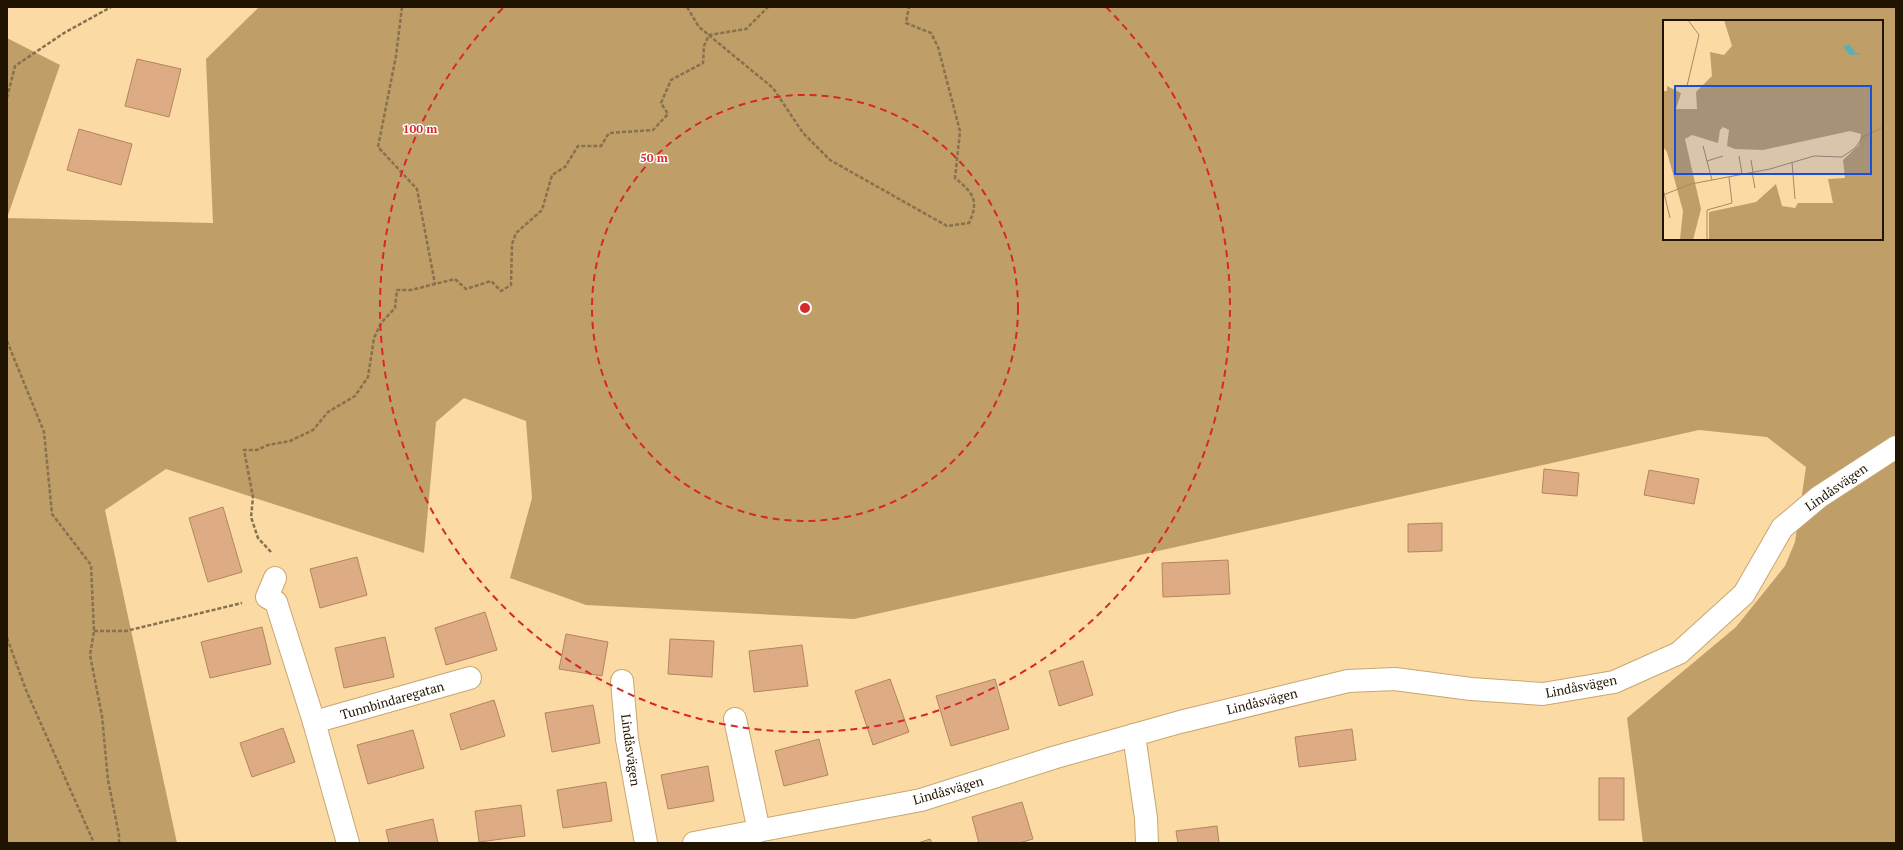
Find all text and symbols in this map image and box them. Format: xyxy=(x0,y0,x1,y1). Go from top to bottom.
inset map xyxy=(1663,20,1883,240)
text: 100 m xyxy=(403,121,437,136)
text: 50 m xyxy=(640,150,668,165)
centre of rings xyxy=(798,301,812,315)
street label: Lindåsvägen xyxy=(1801,459,1871,515)
street label: Lindåsvägen xyxy=(1544,670,1619,702)
street label: Tunnbindaregatan xyxy=(338,677,446,723)
street label: Lindåsvägen xyxy=(1225,683,1300,718)
street label: Lindåsvägen xyxy=(617,713,645,787)
street label: Lindåsvägen xyxy=(911,771,986,809)

